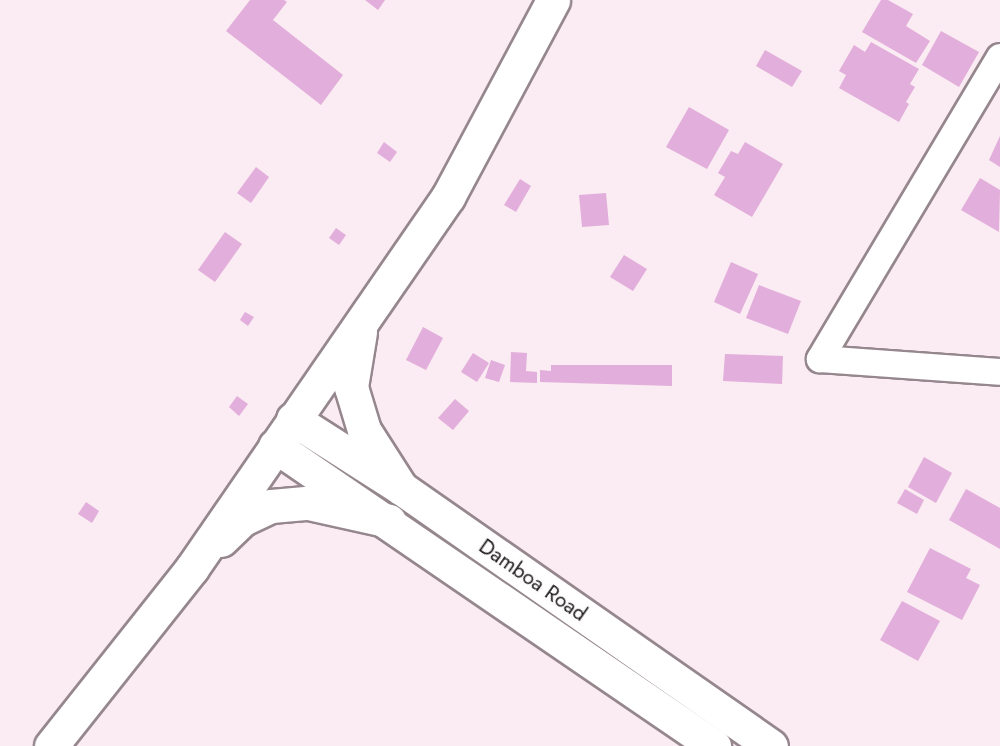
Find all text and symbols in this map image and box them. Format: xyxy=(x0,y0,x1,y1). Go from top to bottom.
street label: Damboa Road xyxy=(474,534,592,626)

